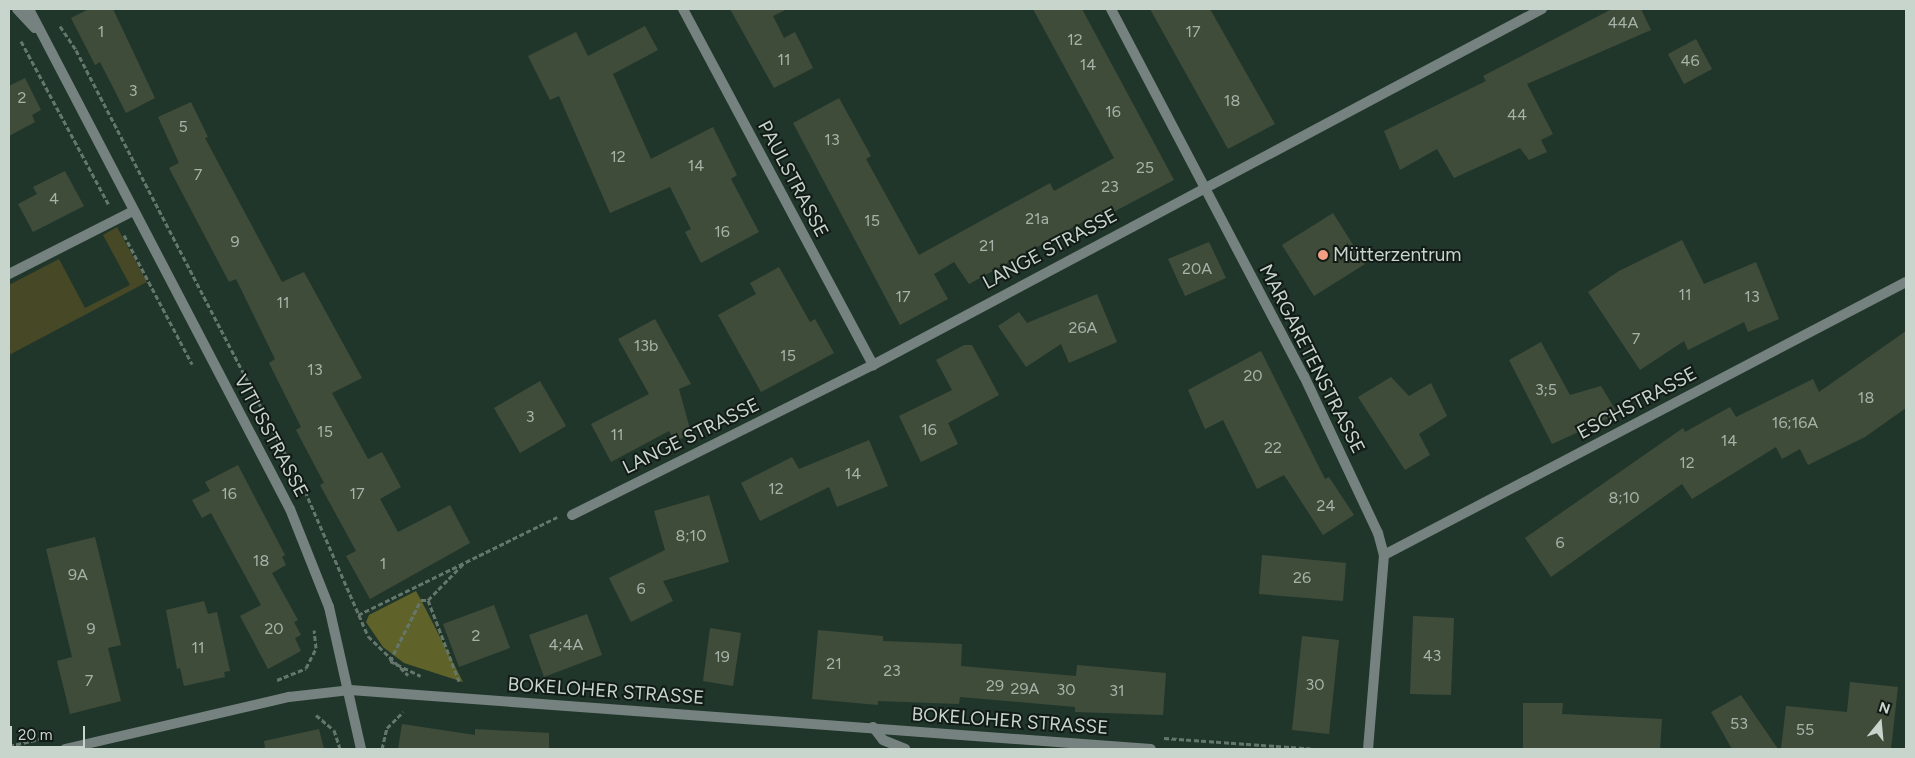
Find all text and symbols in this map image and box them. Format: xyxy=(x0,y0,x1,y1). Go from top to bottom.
house number: 44A xyxy=(1608,13,1638,33)
house number: 1 xyxy=(98,22,104,42)
house number: 17 xyxy=(1185,22,1201,42)
house number: 12 xyxy=(1067,30,1083,50)
house number: 11 xyxy=(777,50,791,70)
house number: 46 xyxy=(1681,51,1699,71)
house number: 14 xyxy=(1080,55,1096,75)
house number: 3 xyxy=(129,81,137,101)
house number: 2 xyxy=(18,88,26,108)
house number: 18 xyxy=(1224,91,1240,111)
house number: 16 xyxy=(1105,102,1121,122)
house number: 44 xyxy=(1507,105,1527,125)
house number: 5 xyxy=(178,117,188,137)
street label: PAULSTRASSE xyxy=(753,117,833,241)
house number: 13 xyxy=(824,130,840,150)
house number: 12 xyxy=(610,147,626,167)
house number: 14 xyxy=(688,156,704,176)
house number: 25 xyxy=(1136,158,1154,178)
house number: 7 xyxy=(194,165,202,185)
house number: 23 xyxy=(1101,177,1119,197)
house number: 4 xyxy=(49,189,59,209)
street label: LANGE STRASSE xyxy=(979,204,1121,294)
house number: 21a xyxy=(1025,209,1049,229)
house number: 15 xyxy=(864,211,880,231)
house number: 16 xyxy=(714,222,730,242)
house number: 9 xyxy=(230,232,240,252)
house number: 21 xyxy=(979,236,995,256)
place label: Mütterzentrum xyxy=(1333,244,1461,266)
marker: Mütterzentrum xyxy=(1317,249,1329,261)
house number: 20A xyxy=(1182,259,1212,279)
street label: MARGARETENSTRASSE xyxy=(1254,261,1370,457)
house number: 11 xyxy=(1678,285,1692,305)
house number: 17 xyxy=(895,287,911,307)
house number: 13 xyxy=(1744,287,1760,307)
house number: 11 xyxy=(276,293,290,313)
house number: 26A xyxy=(1069,318,1097,338)
house number: 7 xyxy=(1632,329,1640,349)
house number: 13b xyxy=(634,336,658,356)
house number: 15 xyxy=(780,346,796,366)
house number: 13 xyxy=(307,360,323,380)
street label: ESCHSTRASSE xyxy=(1573,362,1701,444)
house number: 20 xyxy=(1243,366,1263,386)
street label: VITUSSTRASSE xyxy=(229,371,313,501)
house number: 3;5 xyxy=(1535,380,1557,400)
house number: 18 xyxy=(1858,388,1874,408)
street label: LANGE STRASSE xyxy=(619,393,763,479)
house number: 3 xyxy=(526,407,534,427)
house number: 16;16A xyxy=(1772,413,1818,433)
house number: 16 xyxy=(921,420,937,440)
house number: 15 xyxy=(317,422,333,442)
house number: 11 xyxy=(610,425,624,445)
house number: 14 xyxy=(1721,431,1737,451)
house number: 22 xyxy=(1264,438,1282,458)
house number: 12 xyxy=(1679,453,1695,473)
house number: 14 xyxy=(845,464,861,484)
house number: 12 xyxy=(768,479,784,499)
house number: 16 xyxy=(221,484,237,504)
house number: 17 xyxy=(349,484,365,504)
house number: 8;10 xyxy=(1609,488,1639,508)
house number: 24 xyxy=(1317,496,1335,516)
house number: 8;10 xyxy=(676,526,706,546)
house number: 6 xyxy=(1555,533,1565,553)
house number: 18 xyxy=(253,551,269,571)
house number: 1 xyxy=(380,554,386,574)
house number: 9A xyxy=(68,565,88,585)
house number: 26 xyxy=(1293,568,1311,588)
house number: 6 xyxy=(636,579,646,599)
house number: 9 xyxy=(86,619,96,639)
house number: 20 xyxy=(264,619,284,639)
house number: 2 xyxy=(472,626,480,646)
house number: 4;4A xyxy=(549,635,583,655)
house number: 11 xyxy=(191,638,205,658)
house number: 43 xyxy=(1423,646,1441,666)
house number: 19 xyxy=(714,647,730,667)
house number: 21 xyxy=(826,654,842,674)
house number: 23 xyxy=(883,661,901,681)
house number: 7 xyxy=(85,671,93,691)
street label: BOKELOHER STRASSE xyxy=(507,673,705,709)
house number: 30 xyxy=(1306,675,1324,695)
house number: 29 xyxy=(986,676,1004,696)
house number: 29A xyxy=(1011,679,1039,699)
house number: 30 xyxy=(1057,680,1075,700)
house number: 31 xyxy=(1109,681,1125,701)
north arrow xyxy=(1855,698,1905,748)
text: N xyxy=(1877,698,1892,718)
street label: BOKELOHER STRASSE xyxy=(911,703,1109,739)
house number: 53 xyxy=(1730,714,1748,734)
scale bar xyxy=(12,716,88,748)
house number: 55 xyxy=(1796,720,1814,740)
text: 20 m xyxy=(18,726,52,744)

